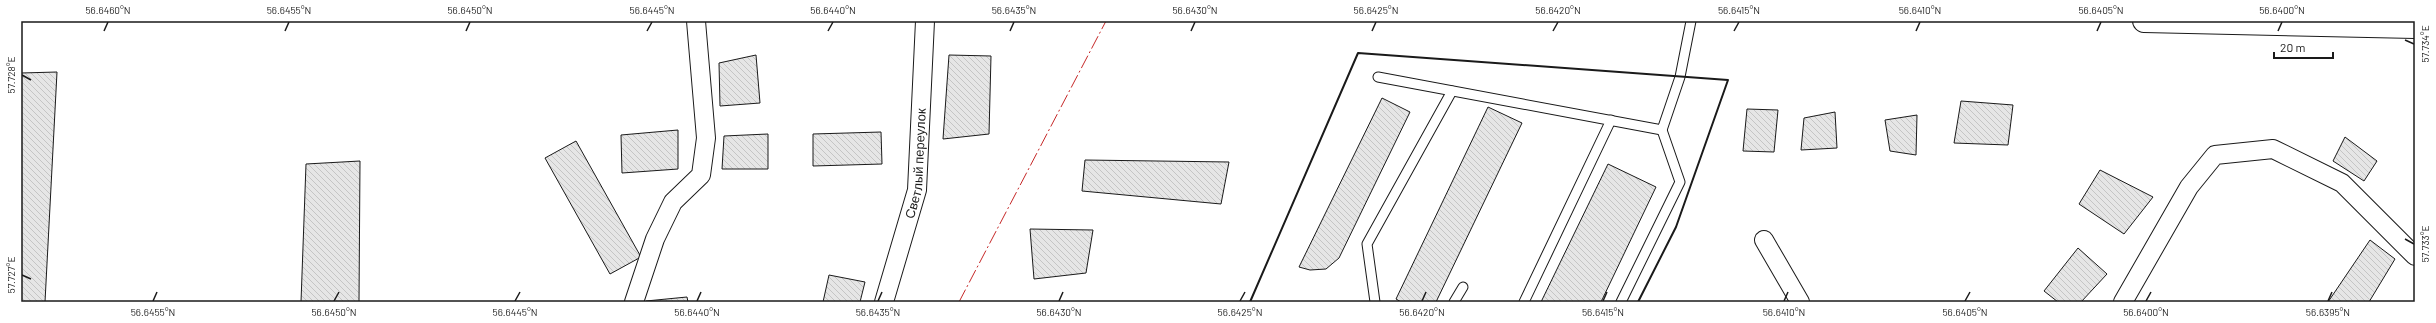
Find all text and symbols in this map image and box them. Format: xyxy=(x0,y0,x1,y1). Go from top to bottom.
text: 56.6460°N xyxy=(85,4,131,16)
text: 56.6455°N xyxy=(267,4,311,16)
text: 56.6450°N xyxy=(447,4,493,16)
text: 56.6445°N xyxy=(630,4,674,16)
text: 56.6440°N xyxy=(810,4,856,16)
text: 56.6435°N xyxy=(992,4,1036,16)
text: 56.6430°N xyxy=(1172,4,1218,16)
text: 56.6425°N xyxy=(1354,4,1398,16)
text: 56.6420°N xyxy=(1535,4,1581,16)
text: 56.6415°N xyxy=(1718,4,1760,16)
text: 56.6410°N xyxy=(1899,4,1941,16)
text: 56.6405°N xyxy=(2078,4,2124,16)
text: 56.6400°N xyxy=(2259,4,2305,16)
text: 57.734°E xyxy=(2419,25,2431,63)
scale bar xyxy=(2274,34,2333,60)
text: 20 m xyxy=(2280,40,2306,54)
text: 57.728°E xyxy=(5,56,17,94)
street label: Светлый переулок xyxy=(901,108,929,220)
text: 57.733°E xyxy=(2419,225,2431,263)
text: 57.727°E xyxy=(5,257,17,293)
text: 56.6455°N xyxy=(131,306,175,318)
text: 56.6450°N xyxy=(311,306,357,318)
text: 56.6445°N xyxy=(493,306,537,318)
text: 56.6440°N xyxy=(674,306,720,318)
text: 56.6435°N xyxy=(856,306,900,318)
text: 56.6430°N xyxy=(1036,306,1082,318)
text: 56.6425°N xyxy=(1218,306,1262,318)
text: 56.6420°N xyxy=(1399,306,1445,318)
text: 56.6415°N xyxy=(1582,306,1624,318)
text: 56.6410°N xyxy=(1763,306,1805,318)
text: 56.6405°N xyxy=(1942,306,1988,318)
text: 56.6400°N xyxy=(2123,306,2169,318)
text: 56.6395°N xyxy=(2306,306,2350,318)

